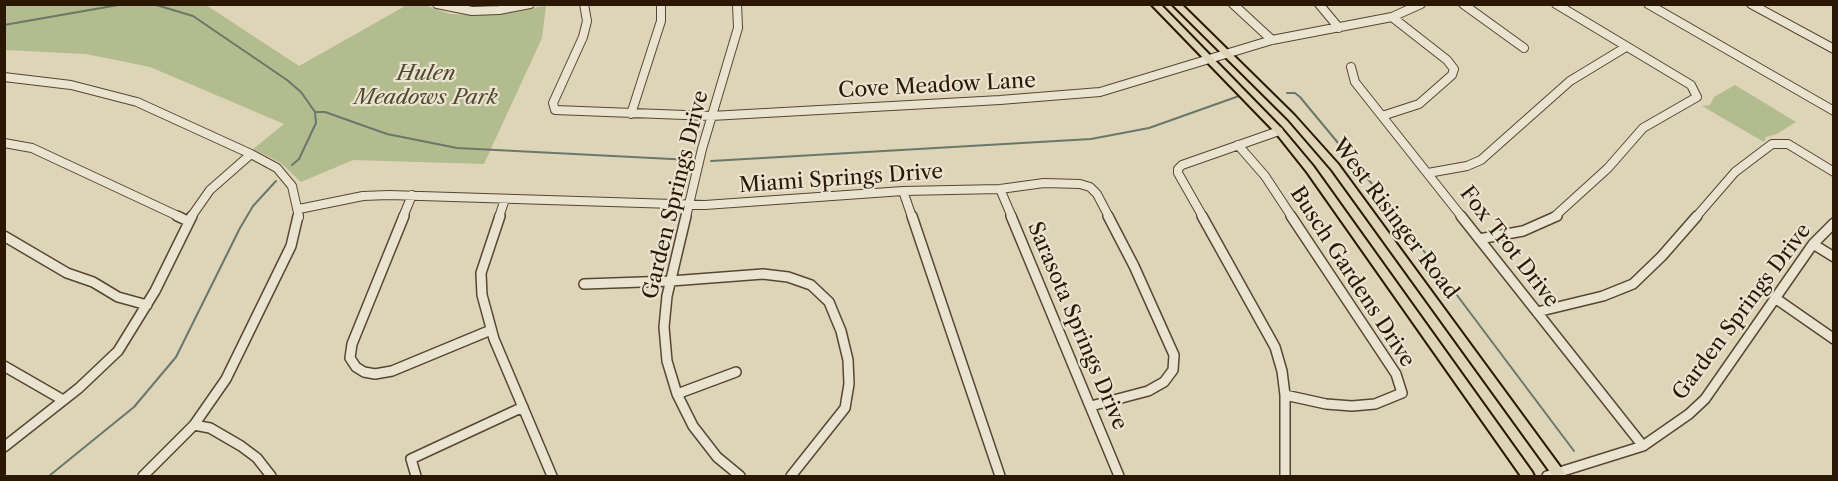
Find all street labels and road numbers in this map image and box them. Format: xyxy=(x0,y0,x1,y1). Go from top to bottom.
street label: Cove Meadow Lane xyxy=(838,68,1036,104)
street label: Garden Springs Drive xyxy=(638,88,714,302)
street label: West Risinger Road xyxy=(1326,134,1464,304)
street label: Miami Springs Drive xyxy=(738,159,944,199)
street label: Busch Gardens Drive xyxy=(1284,182,1420,372)
street label: Fox Trot Drive xyxy=(1454,182,1564,312)
street label: Sarasota Springs Drive xyxy=(1022,218,1132,434)
street label: Garden Springs Drive xyxy=(1668,219,1816,405)

